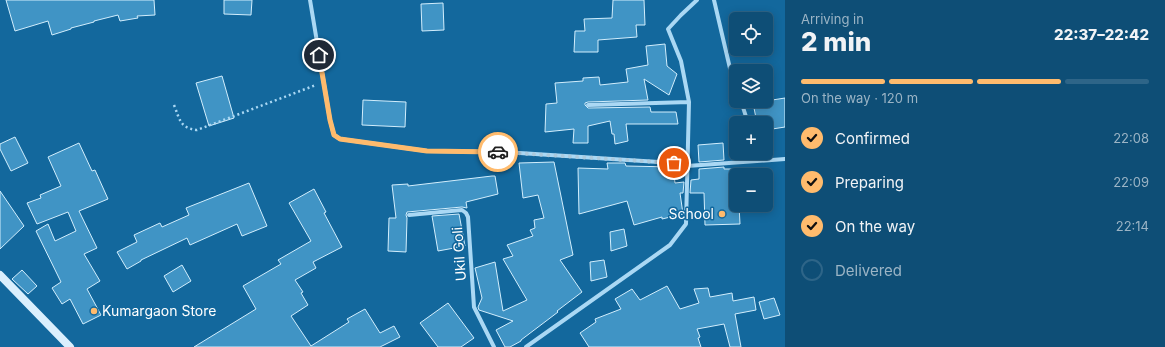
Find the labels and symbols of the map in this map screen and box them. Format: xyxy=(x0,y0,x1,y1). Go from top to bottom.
pin xyxy=(302,38,336,72)
courier xyxy=(478,132,518,172)
pin xyxy=(657,146,691,180)
place label: School xyxy=(669,205,714,222)
marker: School xyxy=(717,209,727,219)
street label: Ukil Goli xyxy=(448,226,469,282)
place label: Kumargaon Store xyxy=(102,302,216,319)
marker: Kumargaon Store xyxy=(89,306,99,316)

